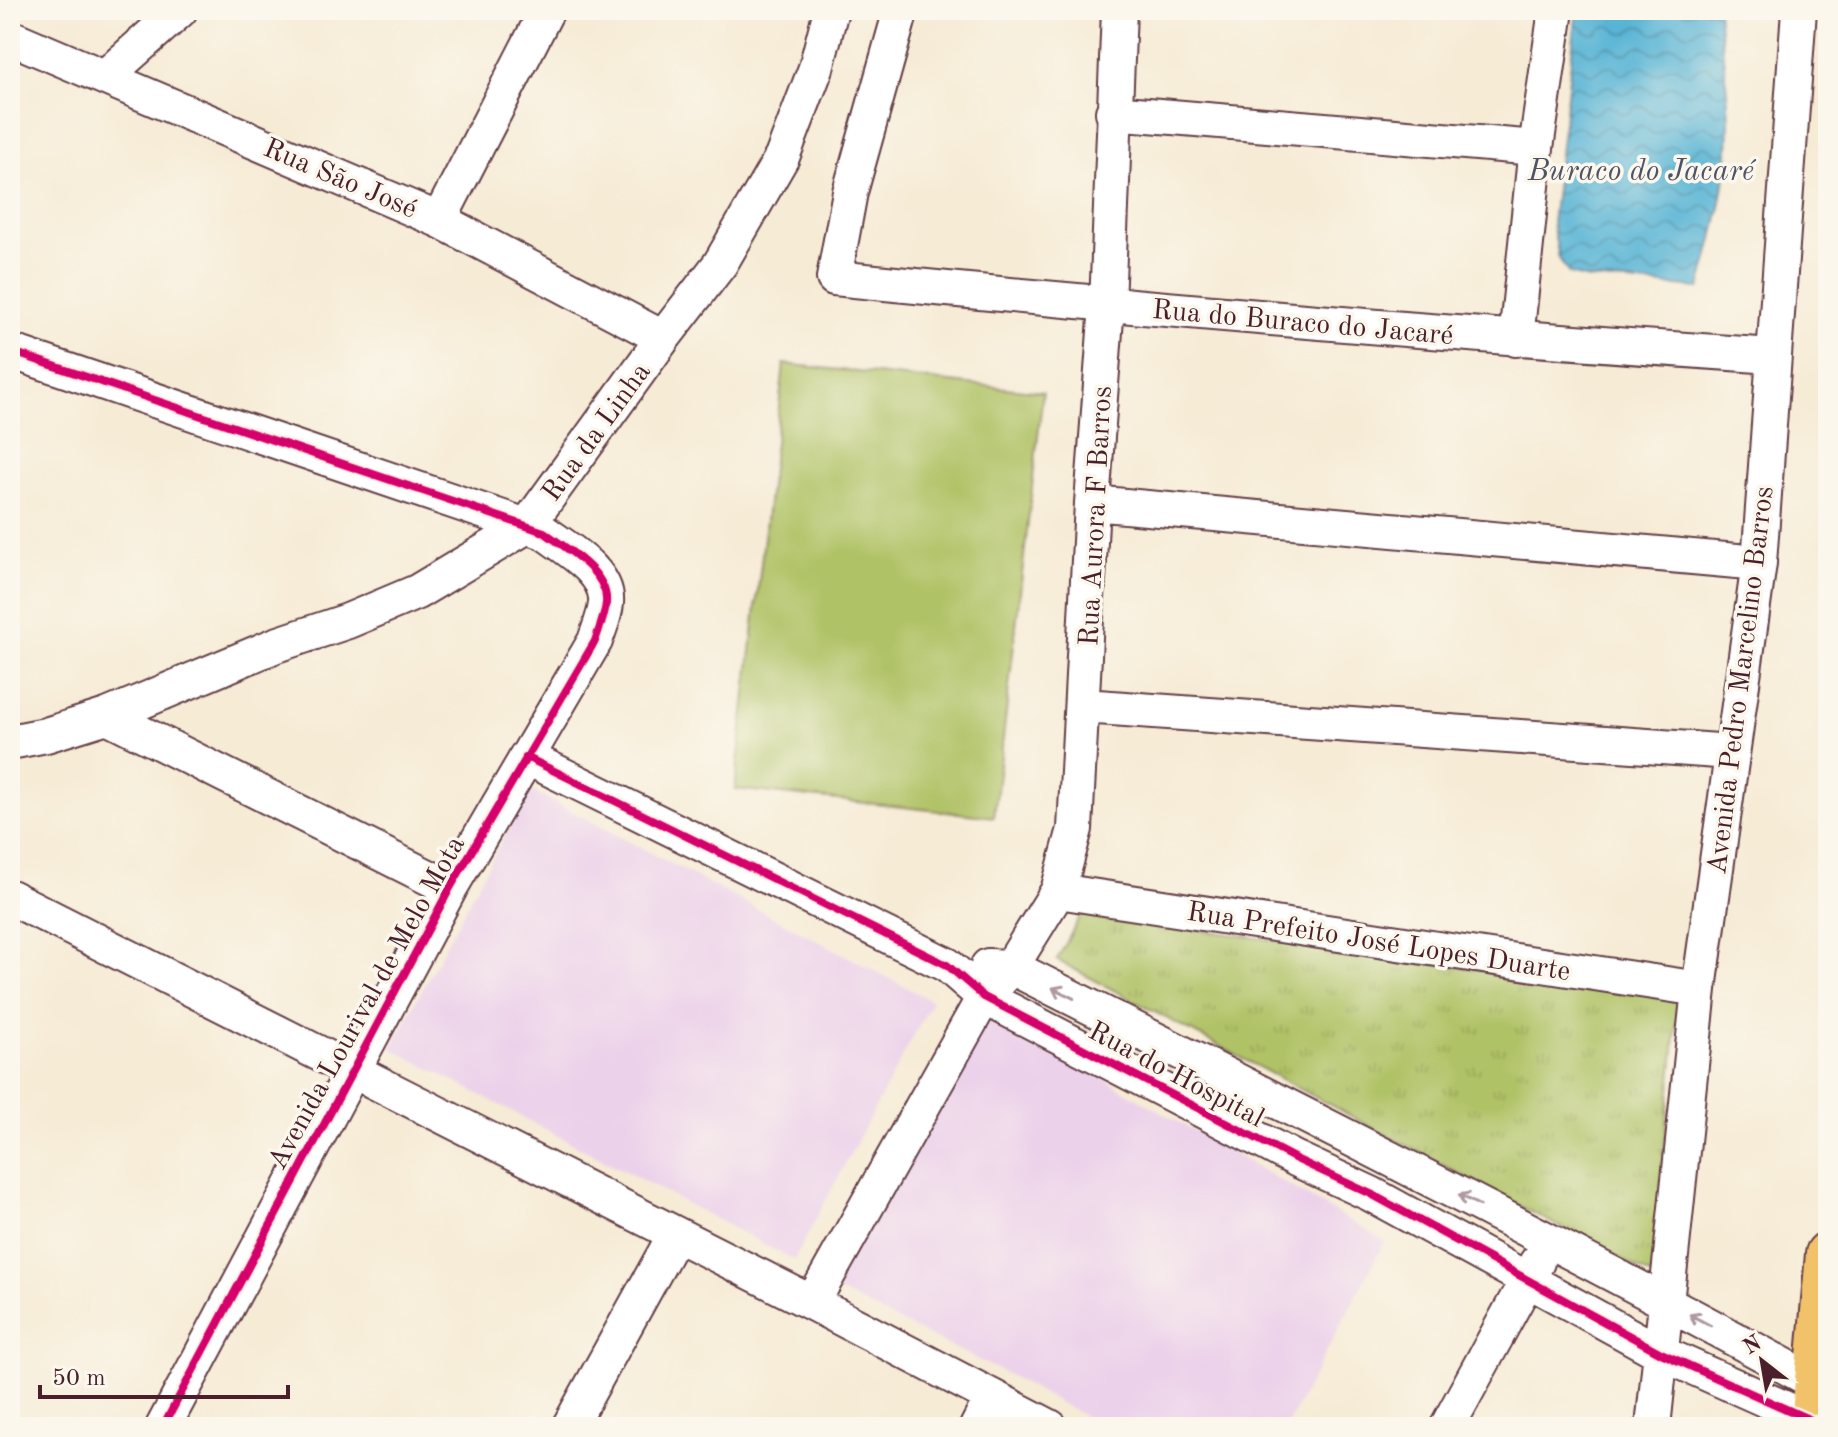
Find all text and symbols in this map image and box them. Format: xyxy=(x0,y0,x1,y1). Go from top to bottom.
street label: Rua São José xyxy=(259,135,421,225)
water label: Buraco do Jacaré xyxy=(1527,157,1757,187)
street label: Rua do Buraco do Jacaré xyxy=(1151,297,1455,351)
street label: Rua da Linha xyxy=(538,358,657,507)
street label: Rua Aurora F Barros xyxy=(1076,385,1118,647)
street label: Avenida Pedro Marcelino Barros xyxy=(1704,485,1780,876)
street label: Avenida Lourival de Melo Mota xyxy=(264,832,471,1175)
street label: Rua Prefeito José Lopes Duarte xyxy=(1185,899,1572,987)
one-way arrow xyxy=(1052,985,1076,1000)
street label: Rua do Hospital xyxy=(1083,1018,1268,1134)
one-way arrow xyxy=(1458,1192,1482,1208)
one-way arrow xyxy=(1689,1312,1713,1327)
north arrow xyxy=(1722,1321,1802,1401)
text: N xyxy=(1740,1332,1766,1359)
scale bar xyxy=(40,1349,288,1399)
text: 50 m xyxy=(52,1367,106,1391)

